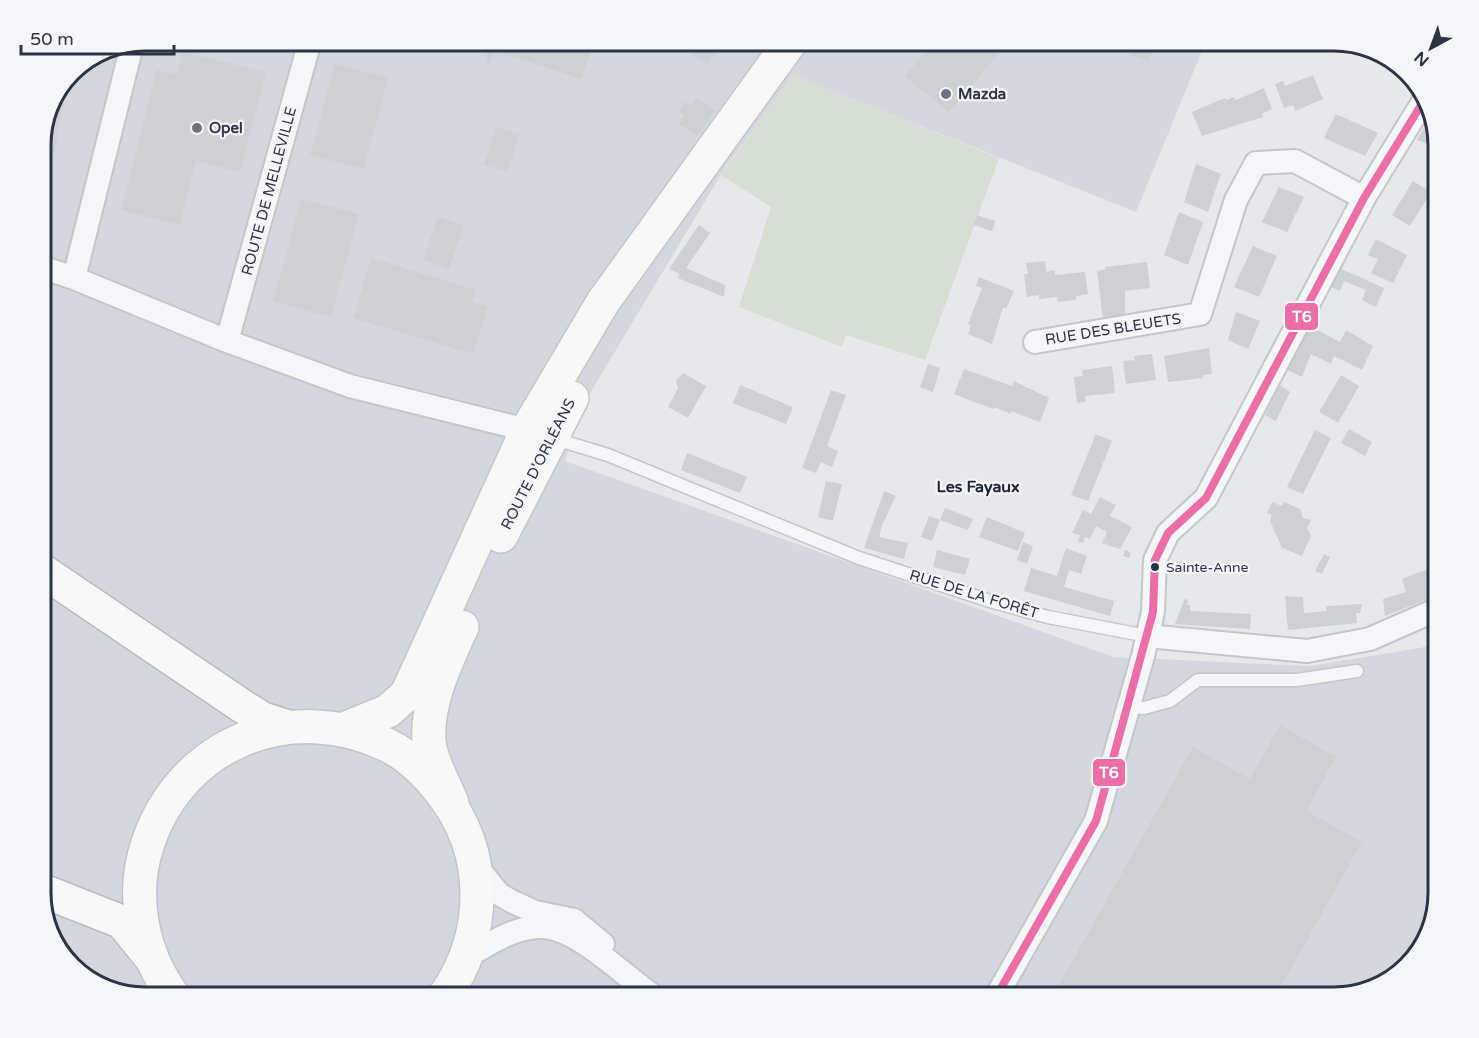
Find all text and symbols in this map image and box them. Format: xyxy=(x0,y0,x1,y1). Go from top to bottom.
scale bar xyxy=(21,18,174,56)
north arrow xyxy=(1401,18,1461,78)
text: 50 m xyxy=(30,28,74,50)
text: N xyxy=(1410,47,1433,70)
place label: Mazda xyxy=(958,85,1006,103)
marker: Mazda xyxy=(939,87,953,101)
street label: ROUTE DE MELLEVILLE xyxy=(238,105,300,277)
place label: Opel xyxy=(209,119,243,138)
marker: Opel xyxy=(190,121,204,135)
line badge: T6 xyxy=(1284,302,1319,331)
text: T6 xyxy=(1291,307,1312,327)
street label: RUE DES BLEUETS xyxy=(1044,309,1182,349)
street label: ROUTE D'ORLÉANS xyxy=(497,395,579,533)
district label: Les Fayaux xyxy=(936,477,1020,497)
place label: Sainte-Anne xyxy=(1166,559,1248,576)
marker: Sainte-Anne xyxy=(1149,561,1161,573)
street label: RUE DE LA FORÊT xyxy=(907,566,1041,622)
line badge: T6 xyxy=(1092,758,1126,787)
text: T6 xyxy=(1098,763,1119,783)

